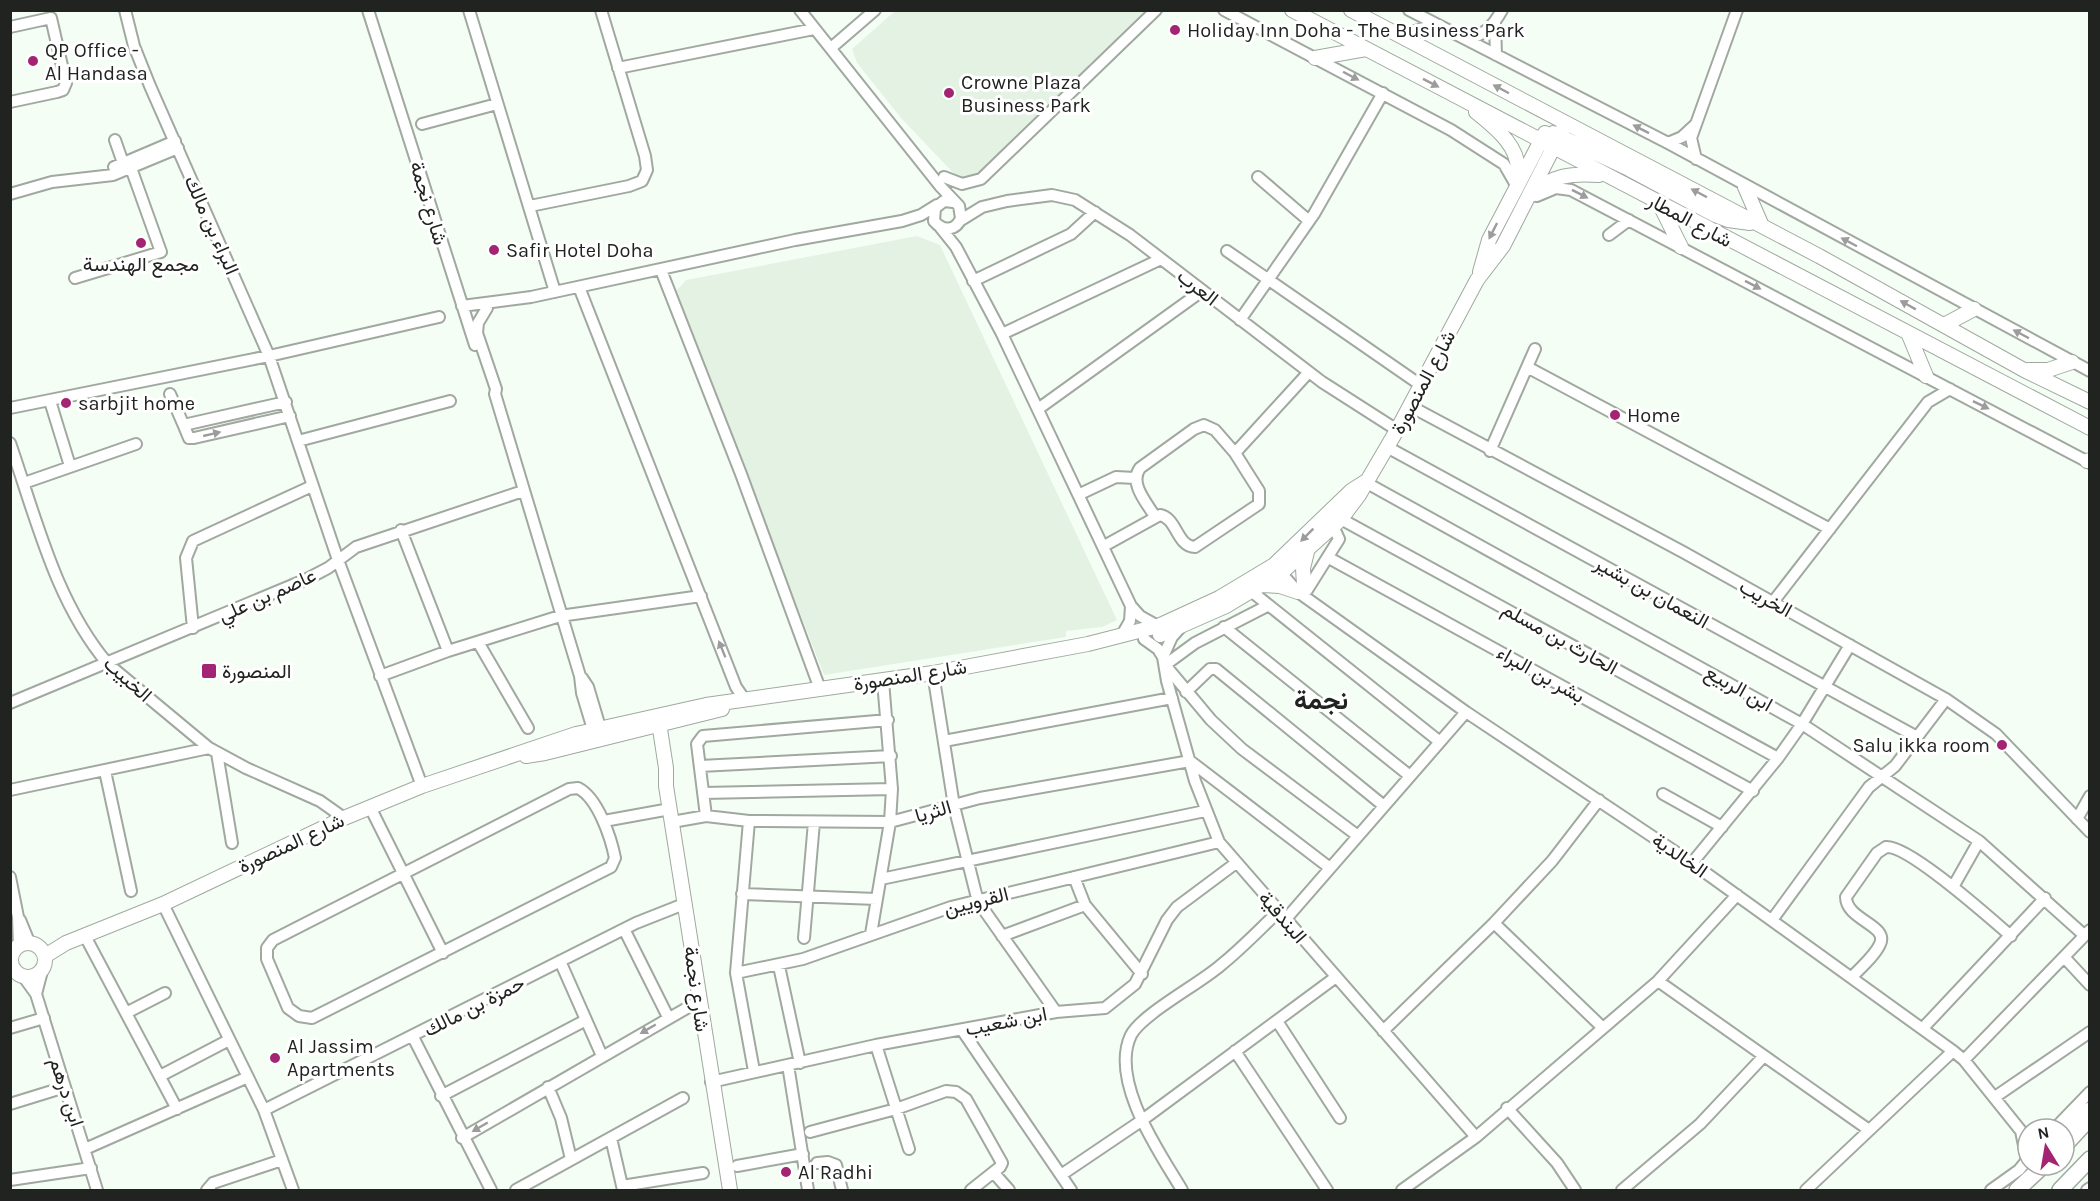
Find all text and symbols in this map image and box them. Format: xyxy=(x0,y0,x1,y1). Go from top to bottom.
place label: Holiday Inn Doha - The Business Park xyxy=(1187,19,1525,42)
marker: Holiday Inn Doha - The Business Park xyxy=(1168,23,1182,37)
place label: QP Office - Al Handasa xyxy=(45,39,148,85)
marker: QP Office - Al Handasa xyxy=(26,54,40,68)
place label: Crowne Plaza Business Park xyxy=(961,71,1091,117)
one-way arrow xyxy=(1342,72,1359,81)
one-way arrow xyxy=(1423,78,1440,88)
one-way arrow xyxy=(1493,84,1510,94)
marker: Crowne Plaza Business Park xyxy=(942,86,956,100)
one-way arrow xyxy=(1632,124,1649,133)
street label: شارع نجمة xyxy=(403,159,452,248)
street label: البراء بن مالك xyxy=(179,172,244,279)
street label: شارع المطار xyxy=(1642,188,1736,254)
one-way arrow xyxy=(1571,189,1589,199)
one-way arrow xyxy=(1690,189,1708,199)
one-way arrow xyxy=(1488,223,1498,240)
marker: مجمع الهندسة xyxy=(134,236,148,250)
one-way arrow xyxy=(1840,237,1857,247)
place label: Safir Hotel Doha xyxy=(506,239,654,262)
marker: Safir Hotel Doha xyxy=(487,243,501,257)
place label: مجمع الهندسة xyxy=(83,253,199,278)
street label: العرب xyxy=(1172,264,1223,311)
one-way arrow xyxy=(1744,280,1761,290)
one-way arrow xyxy=(1900,300,1916,311)
street label: شارع المنصورة xyxy=(1386,326,1462,439)
one-way arrow xyxy=(2012,329,2029,339)
place label: sarbjit home xyxy=(78,392,195,415)
marker: sarbjit home xyxy=(59,396,73,410)
one-way arrow xyxy=(1973,400,1990,409)
place label: Home xyxy=(1627,404,1680,427)
marker: Home xyxy=(1608,408,1622,422)
one-way arrow xyxy=(203,429,222,438)
one-way arrow xyxy=(1301,528,1315,542)
street label: النعمان بن بشير xyxy=(1589,551,1713,634)
street label: عاصم بن علي xyxy=(215,564,322,632)
street label: الخريب xyxy=(1735,575,1796,623)
street label: الحارث بن مسلم xyxy=(1498,597,1622,681)
one-way arrow xyxy=(717,640,726,658)
street label: بشر بن البراء xyxy=(1492,641,1589,709)
street label: الخبيب xyxy=(99,652,156,707)
street label: شارع المنصورة xyxy=(852,655,969,698)
place label: المنصورة xyxy=(222,660,291,684)
street label: ابن الربيع xyxy=(1700,661,1777,718)
marker: المنصورة xyxy=(200,662,218,680)
district label: نجمة xyxy=(1294,685,1348,716)
place label: Salu ikka room xyxy=(1852,734,1990,757)
marker: Salu ikka room xyxy=(1995,738,2009,752)
street label: الثريا xyxy=(912,795,954,829)
street label: شارع المنصورة xyxy=(235,809,349,880)
street label: الخالدية xyxy=(1648,828,1712,883)
street label: القرويين xyxy=(941,882,1011,922)
street label: البندقية xyxy=(1254,887,1311,948)
street label: شارع نجمة xyxy=(677,945,714,1034)
street label: حمزة بن مالك xyxy=(420,971,529,1043)
street label: ابن شعيب xyxy=(963,1002,1049,1041)
one-way arrow xyxy=(639,1024,656,1034)
place label: Al Jassim Apartments xyxy=(287,1035,395,1081)
marker: Al Jassim Apartments xyxy=(268,1051,282,1065)
street label: ابن درهم xyxy=(44,1055,88,1130)
north arrow xyxy=(2016,1117,2076,1177)
one-way arrow xyxy=(472,1122,488,1133)
text: N xyxy=(2036,1122,2051,1143)
place label: Al Radhi xyxy=(798,1161,873,1184)
marker: Al Radhi xyxy=(779,1165,793,1179)

